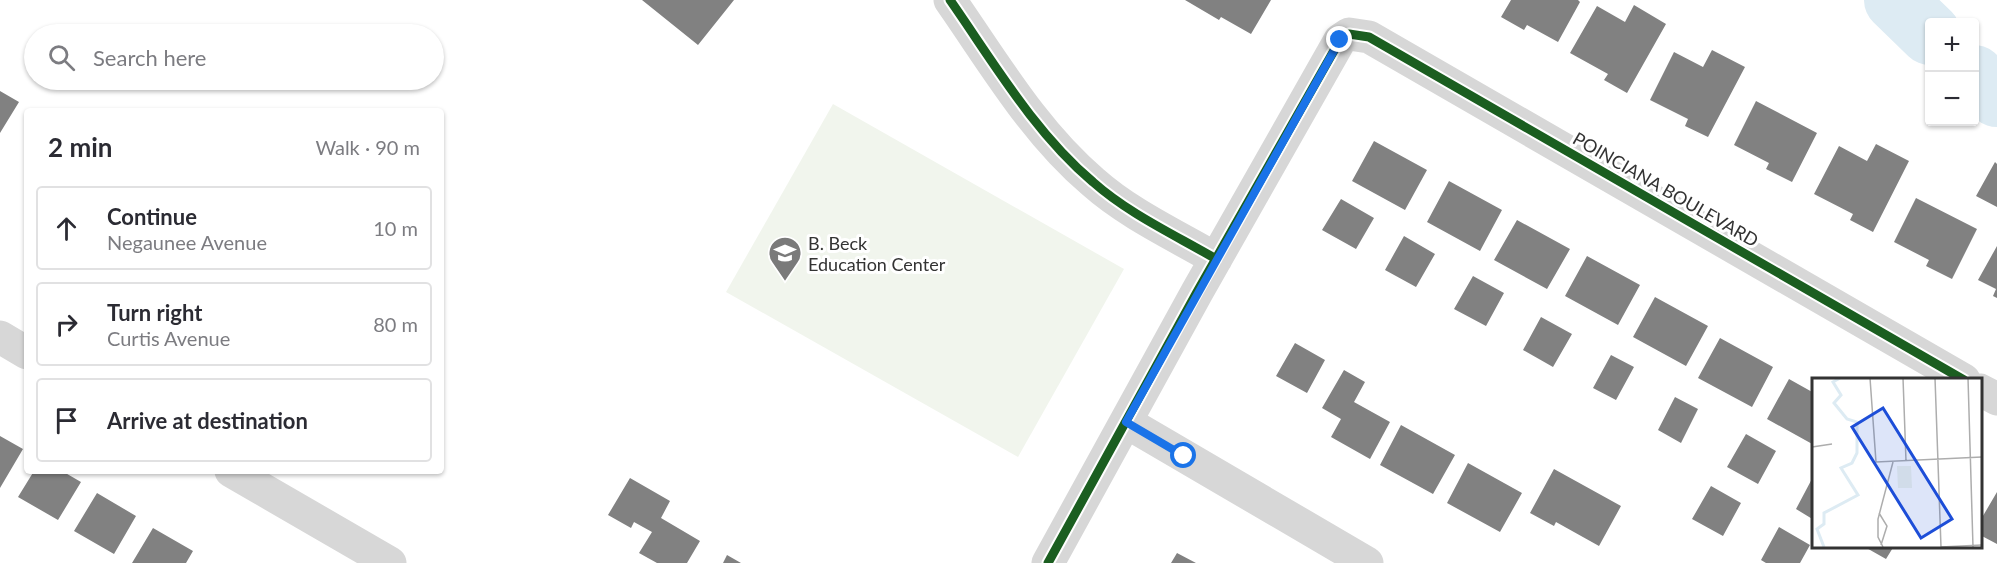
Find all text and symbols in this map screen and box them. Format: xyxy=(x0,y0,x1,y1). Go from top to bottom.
map controls xyxy=(1925,18,1979,126)
button: + xyxy=(1925,18,1979,72)
search box xyxy=(24,24,444,90)
route end xyxy=(1326,26,1352,52)
icon: search xyxy=(45,41,78,74)
text: Search here xyxy=(93,44,206,71)
button: − xyxy=(1925,72,1979,126)
street label: POINCIANA BOULEVARD xyxy=(1569,127,1763,251)
text: 2 min xyxy=(48,131,112,163)
text: Walk · 90 m xyxy=(315,135,420,159)
text: Continue xyxy=(107,203,197,230)
icon: ahead xyxy=(50,212,83,245)
text: 10 m xyxy=(373,216,418,240)
text: Negaunee Avenue xyxy=(107,230,267,254)
place label: B. Beck Education Center xyxy=(808,232,946,275)
school or university icon: B. Beck Education Center xyxy=(767,235,803,282)
text: Turn right xyxy=(107,299,202,326)
icon: right xyxy=(50,308,83,341)
text: 80 m xyxy=(373,312,418,336)
text: Curtis Avenue xyxy=(107,326,230,350)
inset map xyxy=(1812,378,1982,548)
icon: arrive xyxy=(50,404,83,437)
text: Arrive at destination xyxy=(107,407,308,434)
route start xyxy=(1170,442,1196,468)

